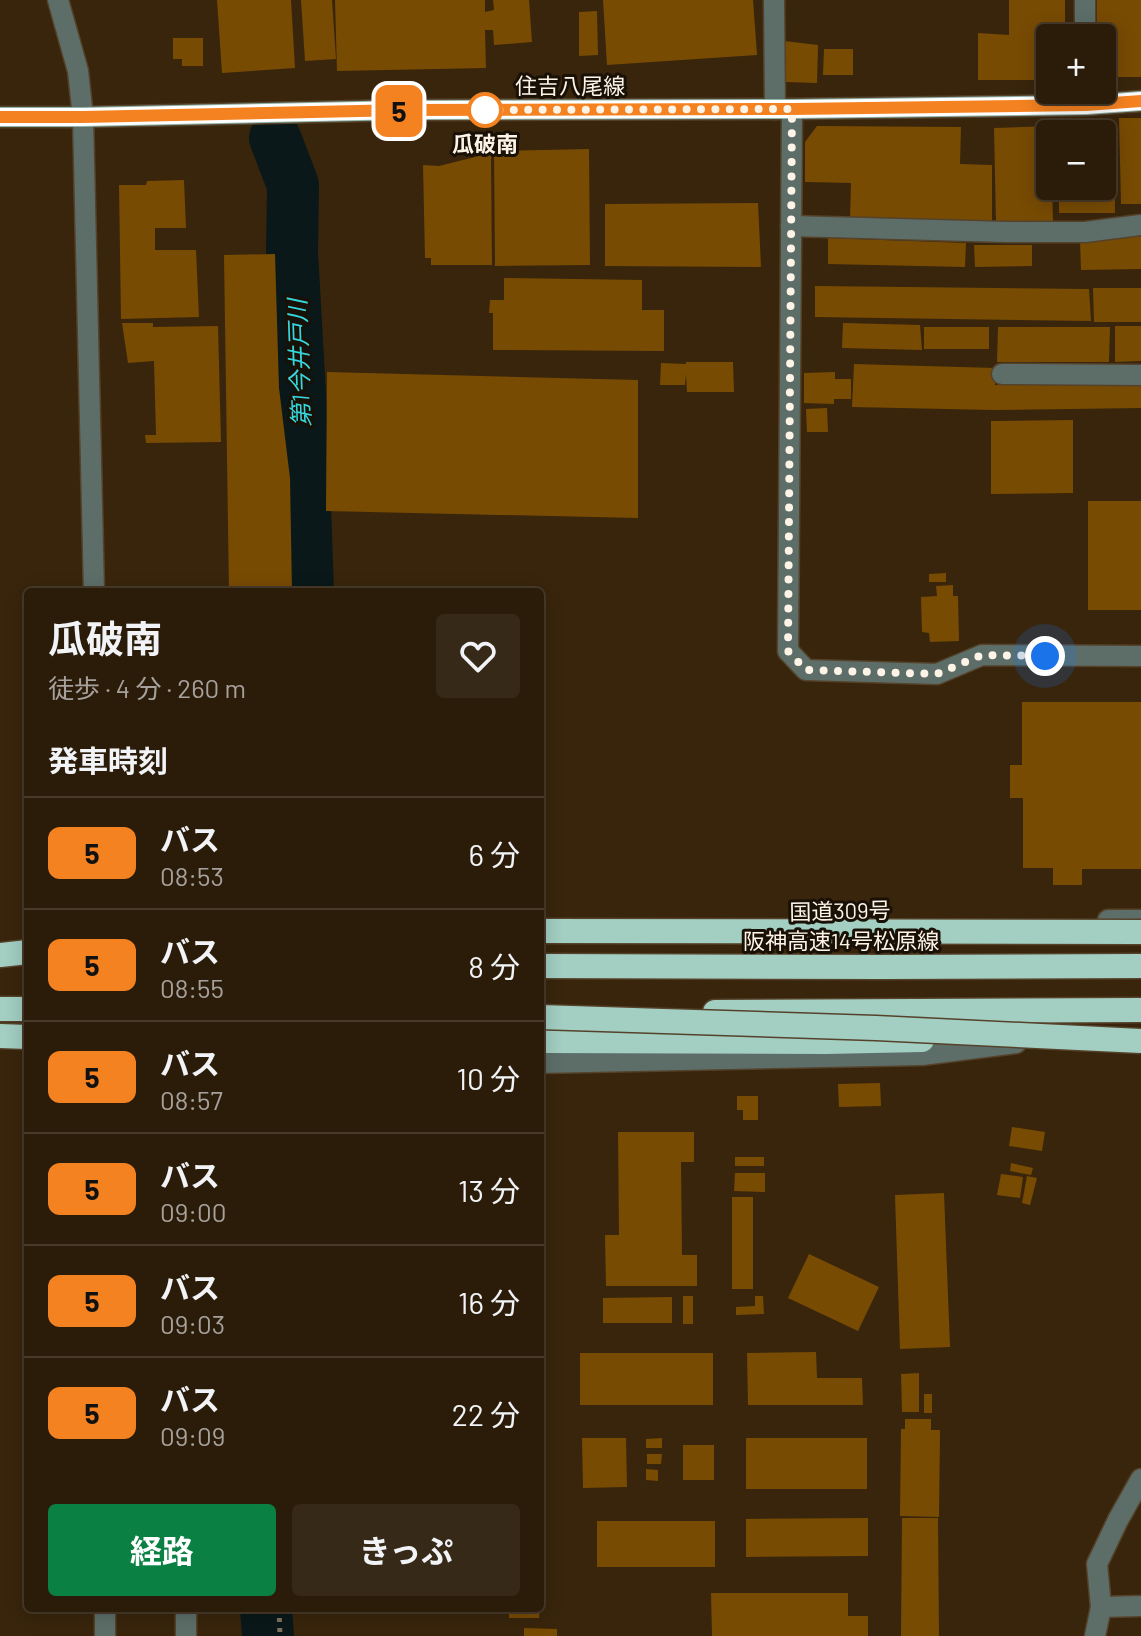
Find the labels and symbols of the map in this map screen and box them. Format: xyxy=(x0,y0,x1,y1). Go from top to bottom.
street label: 住吉八尾線 xyxy=(515,72,625,98)
line badge: 5 xyxy=(373,85,425,137)
marker: 瓜破南 xyxy=(468,93,502,127)
place label: 瓜破南 xyxy=(452,130,518,156)
water label: 第1今井戸川 xyxy=(282,296,315,428)
your location xyxy=(1025,636,1065,676)
street label: 国道309号 xyxy=(789,896,891,924)
street label: 阪神高速14号松原線 xyxy=(743,927,939,953)

